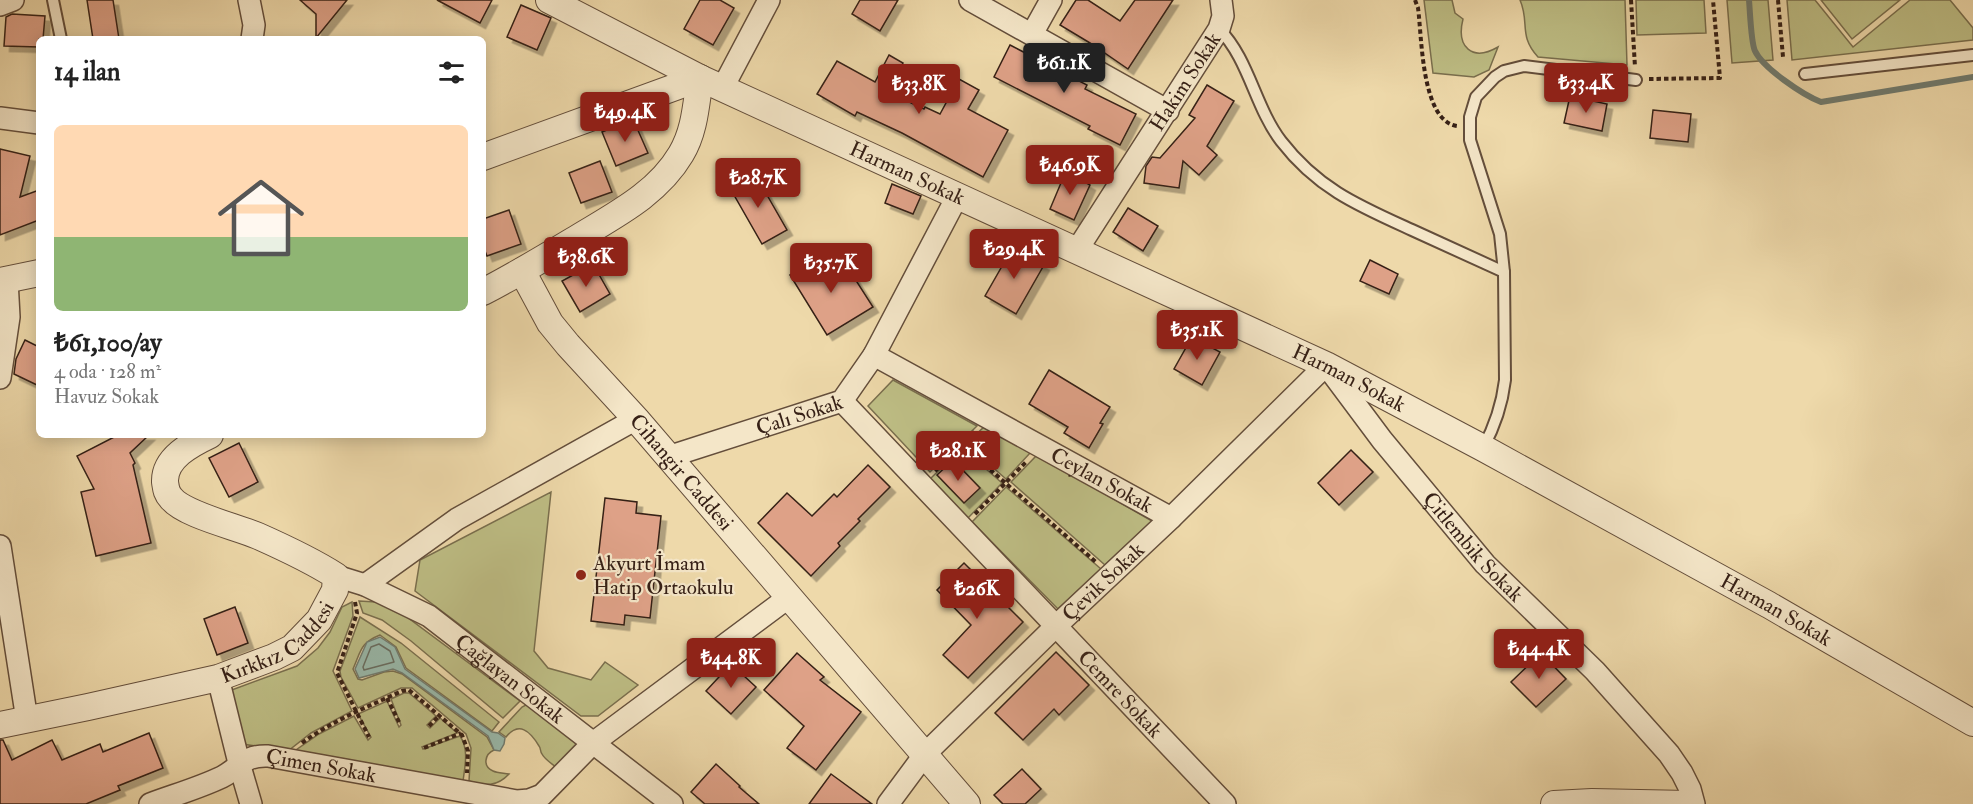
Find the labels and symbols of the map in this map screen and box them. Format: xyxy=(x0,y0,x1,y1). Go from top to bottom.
street label: Hakim Sokak xyxy=(1144,27,1227,137)
pin: ₺61.1K xyxy=(1015,43,1113,94)
pin: ₺33.4K xyxy=(1537,63,1635,114)
pin: ₺33.8K xyxy=(870,64,968,115)
pin: ₺49.4K xyxy=(576,92,674,143)
street label: Harman Sokak xyxy=(845,135,969,212)
pin: ₺46.9K xyxy=(1021,145,1119,196)
pin: ₺28.7K xyxy=(709,158,807,209)
pin: ₺29.4K xyxy=(965,229,1063,280)
pin: ₺38.6K xyxy=(537,237,635,288)
pin: ₺35.7K xyxy=(782,243,880,294)
pin: ₺35.1K xyxy=(1148,310,1246,361)
street label: Harman Sokak xyxy=(1288,338,1410,419)
street label: Çalı Sokak xyxy=(753,389,846,442)
street label: Cihangir Caddesi xyxy=(623,408,739,537)
pin: ₺28.1K xyxy=(909,431,1007,482)
street label: Ceylan Sokak xyxy=(1046,442,1158,520)
street label: Çitlembik Sokak xyxy=(1417,486,1529,608)
street label: Çevik Sokak xyxy=(1056,537,1150,627)
place label: Akyurt İmam Hatip Ortaokulu xyxy=(592,550,734,601)
marker: Akyurt İmam Hatip Ortaokulu xyxy=(574,568,588,582)
street label: Harman Sokak xyxy=(1715,568,1837,652)
pin: ₺26K xyxy=(941,569,1013,620)
street label: Kırkkız Caddesi xyxy=(217,596,341,690)
street label: Çağlayan Sokak xyxy=(450,628,570,730)
pin: ₺44.4K xyxy=(1490,629,1588,680)
pin: ₺44.8K xyxy=(682,638,780,689)
street label: Cemre Sokak xyxy=(1072,644,1168,744)
street label: Çimen Sokak xyxy=(264,743,378,789)

